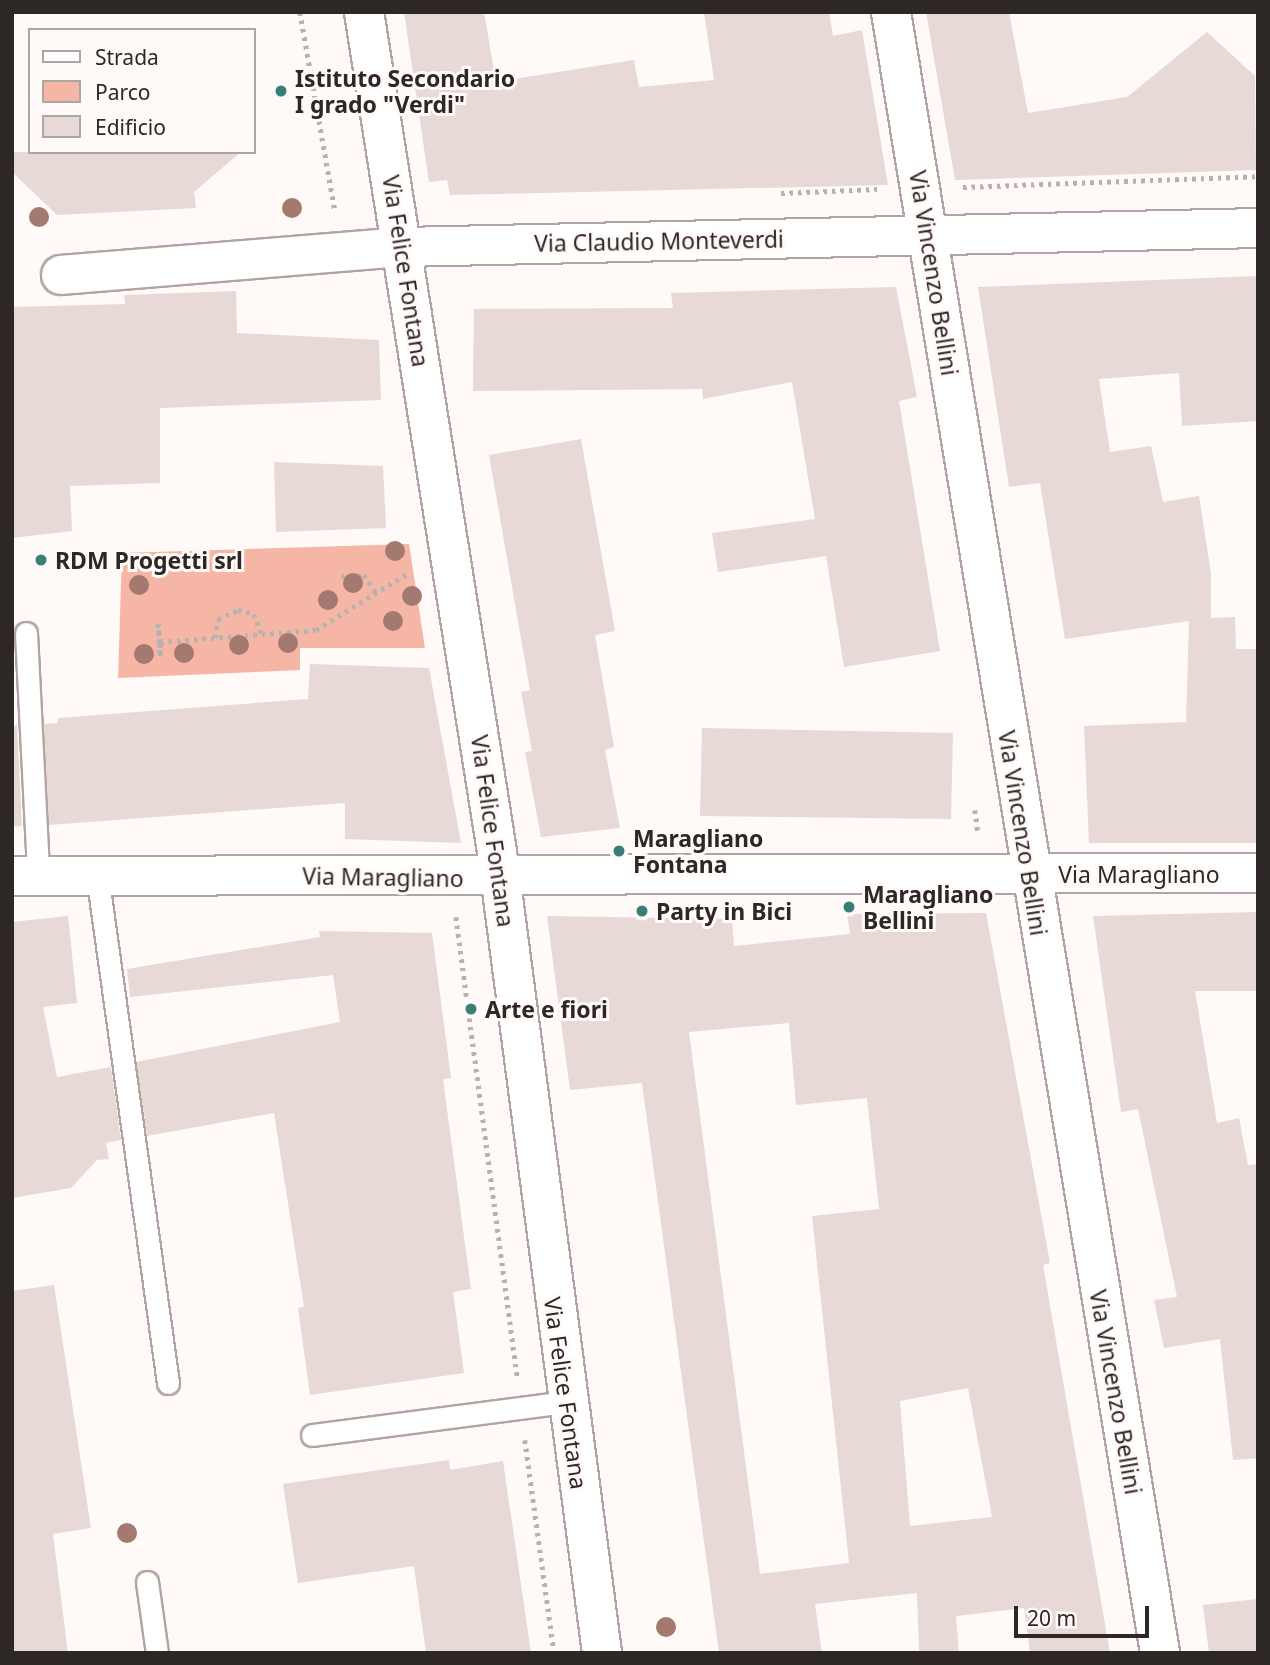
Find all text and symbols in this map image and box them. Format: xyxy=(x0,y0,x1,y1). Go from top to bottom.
legend xyxy=(28,28,256,154)
text: Strada xyxy=(95,43,159,71)
place label: Istituto Secondario I grado "Verdi" xyxy=(295,64,515,118)
text: Parco xyxy=(95,78,151,106)
marker: Istituto Secondario I grado "Verdi" xyxy=(273,83,289,99)
text: Edificio xyxy=(95,113,166,141)
street label: Via Vincenzo Bellini xyxy=(904,168,964,378)
street label: Via Felice Fontana xyxy=(377,173,435,369)
street label: Via Claudio Monteverdi xyxy=(534,225,784,257)
place label: RDM Progetti srl xyxy=(55,546,243,574)
marker: RDM Progetti srl xyxy=(33,552,49,568)
street label: Via Vincenzo Bellini xyxy=(993,728,1053,938)
street label: Via Felice Fontana xyxy=(466,733,520,929)
place label: Maragliano Fontana xyxy=(633,824,763,878)
marker: Maragliano Fontana xyxy=(611,843,627,859)
street label: Via Maragliano xyxy=(1058,860,1220,888)
street label: Via Maragliano xyxy=(302,862,464,892)
place label: Maragliano Bellini xyxy=(863,880,993,934)
place label: Party in Bici xyxy=(656,897,792,925)
marker: Maragliano Bellini xyxy=(841,899,857,915)
marker: Party in Bici xyxy=(634,903,650,919)
place label: Arte e fiori xyxy=(485,995,608,1023)
marker: Arte e fiori xyxy=(463,1001,479,1017)
street label: Via Vincenzo Bellini xyxy=(1084,1287,1148,1497)
street label: Via Felice Fontana xyxy=(539,1295,593,1491)
scale bar xyxy=(1018,1592,1153,1636)
text: 20 m xyxy=(1027,1604,1076,1632)

